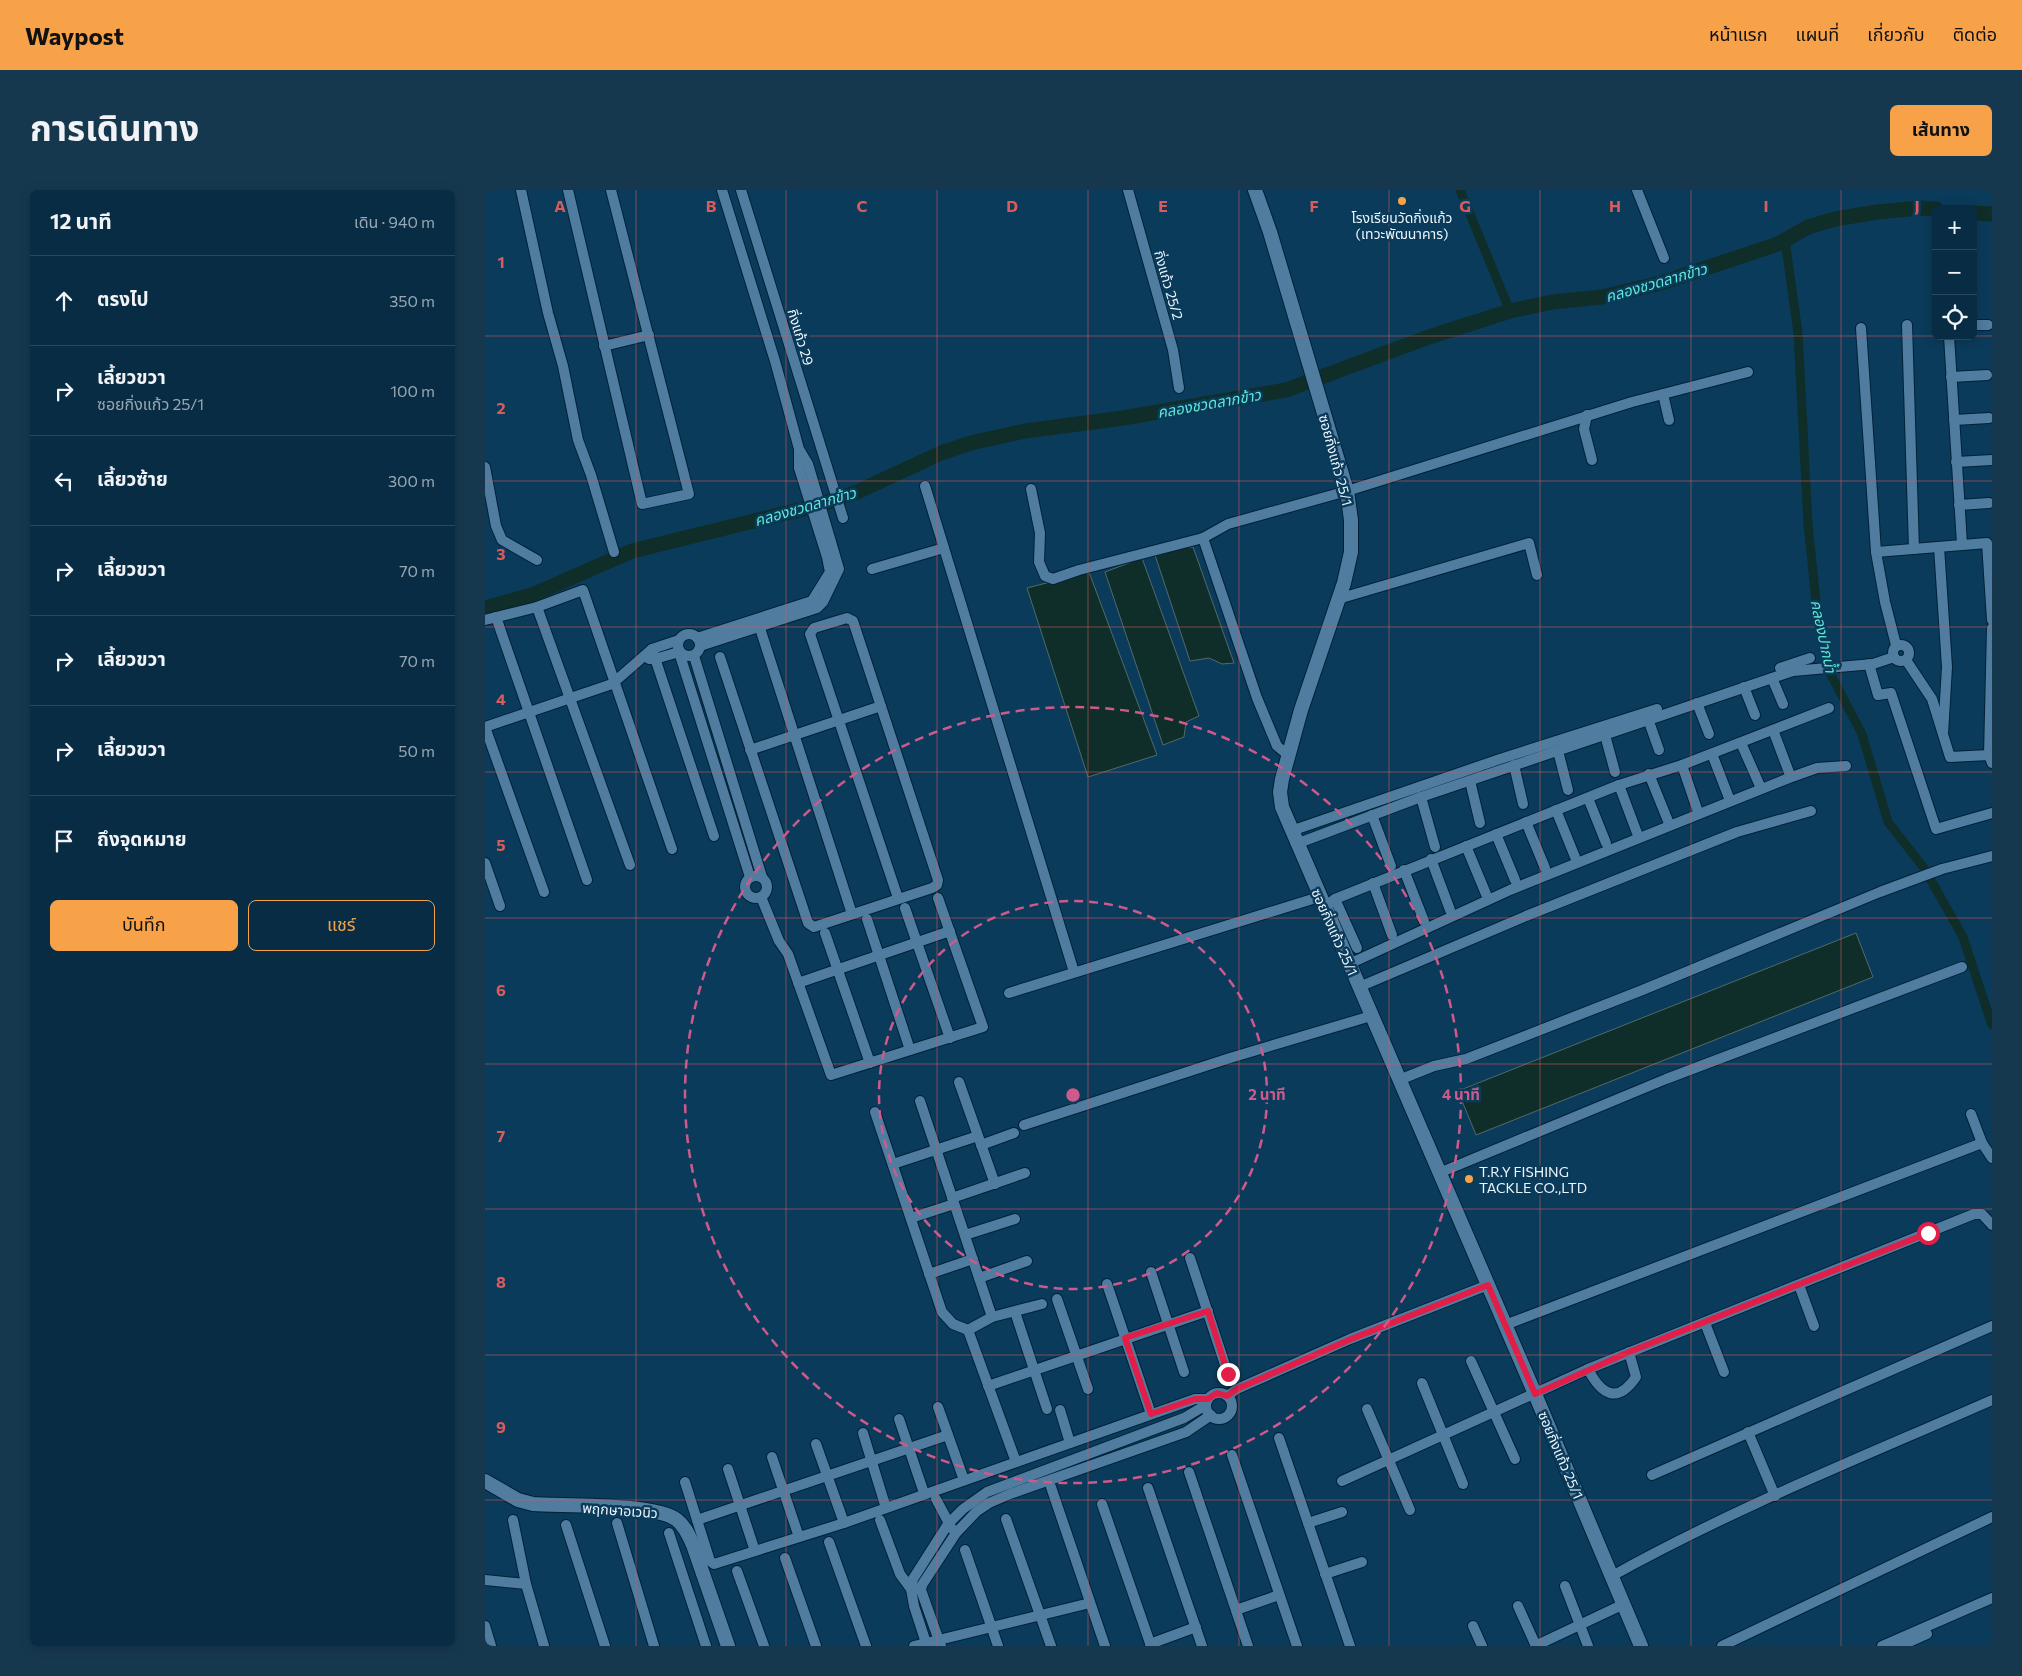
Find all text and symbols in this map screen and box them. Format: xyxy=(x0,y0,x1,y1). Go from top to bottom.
text: Waypost xyxy=(25,21,124,50)
text: หน้าแรก xyxy=(1709,23,1767,45)
text: แผนที่ xyxy=(1795,23,1839,45)
text: เกี่ยวกับ xyxy=(1867,23,1925,45)
text: ติดต่อ xyxy=(1953,23,1997,45)
text: การเดินทาง xyxy=(30,105,199,148)
button: เส้นทาง xyxy=(1890,105,1992,156)
marker: โรงเรียนวัดกิ่งแก้ว (เทวะพัฒนาคาร) xyxy=(1396,195,1408,207)
text: A xyxy=(554,196,566,215)
text: B xyxy=(706,196,717,215)
text: C xyxy=(857,196,868,215)
text: D xyxy=(1006,196,1018,215)
text: E xyxy=(1158,196,1168,215)
text: F xyxy=(1309,196,1319,215)
text: G xyxy=(1459,196,1471,215)
text: H xyxy=(1609,196,1621,215)
text: I xyxy=(1763,196,1769,215)
text: J xyxy=(1914,196,1920,215)
map controls xyxy=(1932,205,1977,340)
button: + xyxy=(1932,205,1977,250)
text: 12 นาที xyxy=(50,208,112,233)
place label: โรงเรียนวัดกิ่งแก้ว (เทวะพัฒนาคาร) xyxy=(1352,208,1452,242)
text: เดิน · 940 m xyxy=(354,212,435,231)
street label: กิ่งแก้ว 25/2 xyxy=(1151,248,1187,322)
button: − xyxy=(1932,250,1977,295)
text: 1 xyxy=(497,252,505,271)
water label: คลองชวดลากข้าว xyxy=(1603,259,1709,305)
icon: ahead xyxy=(50,287,78,315)
text: ตรงไป xyxy=(97,287,149,310)
text: 350 m xyxy=(389,291,435,310)
button: locate xyxy=(1932,295,1977,340)
street label: กิ่งแก้ว 29 xyxy=(784,307,818,367)
text: เลี้ยวขวา xyxy=(97,365,166,388)
icon: right xyxy=(50,377,78,405)
text: 100 m xyxy=(390,381,435,400)
water label: คลองชวดลากข้าว xyxy=(1156,385,1263,421)
text: ซอยกิ่งแก้ว 25/1 xyxy=(97,394,204,413)
text: 2 xyxy=(496,398,506,417)
street label: ซอยกิ่งแก้ว 25/1 xyxy=(1316,412,1357,507)
icon: left xyxy=(50,467,78,495)
text: เลี้ยวซ้าย xyxy=(97,467,168,490)
text: 300 m xyxy=(388,471,435,490)
water label: คลองชวดลากข้าว xyxy=(752,483,858,529)
text: 3 xyxy=(496,544,506,563)
icon: right xyxy=(50,557,78,585)
text: เลี้ยวขวา xyxy=(97,557,166,580)
text: 70 m xyxy=(399,561,435,580)
water label: คลองปากน้ำ xyxy=(1808,598,1842,675)
icon: right xyxy=(50,647,78,675)
text: เลี้ยวขวา xyxy=(97,647,166,670)
text: 70 m xyxy=(399,651,435,670)
text: 4 xyxy=(496,689,506,708)
icon: right xyxy=(50,737,78,765)
text: เลี้ยวขวา xyxy=(97,737,166,760)
text: 50 m xyxy=(398,741,435,760)
icon: arrive xyxy=(50,827,78,855)
text: ถึงจุดหมาย xyxy=(97,827,187,850)
text: 5 xyxy=(496,835,506,854)
street label: ซอยกิ่งแก้ว 25/1 xyxy=(1308,886,1362,978)
button: บันทึก xyxy=(50,900,238,951)
button: แชร์ xyxy=(248,900,435,951)
text: 6 xyxy=(496,980,506,999)
text: 2 นาที xyxy=(1248,1085,1286,1103)
text: 4 นาที xyxy=(1442,1085,1480,1103)
centre of rings xyxy=(1064,1086,1082,1104)
text: 7 xyxy=(497,1126,506,1145)
place label: T.R.Y FISHING TACKLE CO.,LTD xyxy=(1479,1163,1587,1196)
marker: T.R.Y FISHING TACKLE CO.,LTD xyxy=(1463,1173,1475,1185)
route start xyxy=(1917,1222,1940,1245)
text: 8 xyxy=(496,1272,506,1291)
route end xyxy=(1217,1363,1240,1386)
street label: ซอยกิ่งแก้ว 25/1 xyxy=(1535,1408,1587,1501)
text: 9 xyxy=(496,1417,506,1436)
street label: พฤกษาอเวนิว xyxy=(582,1499,658,1521)

